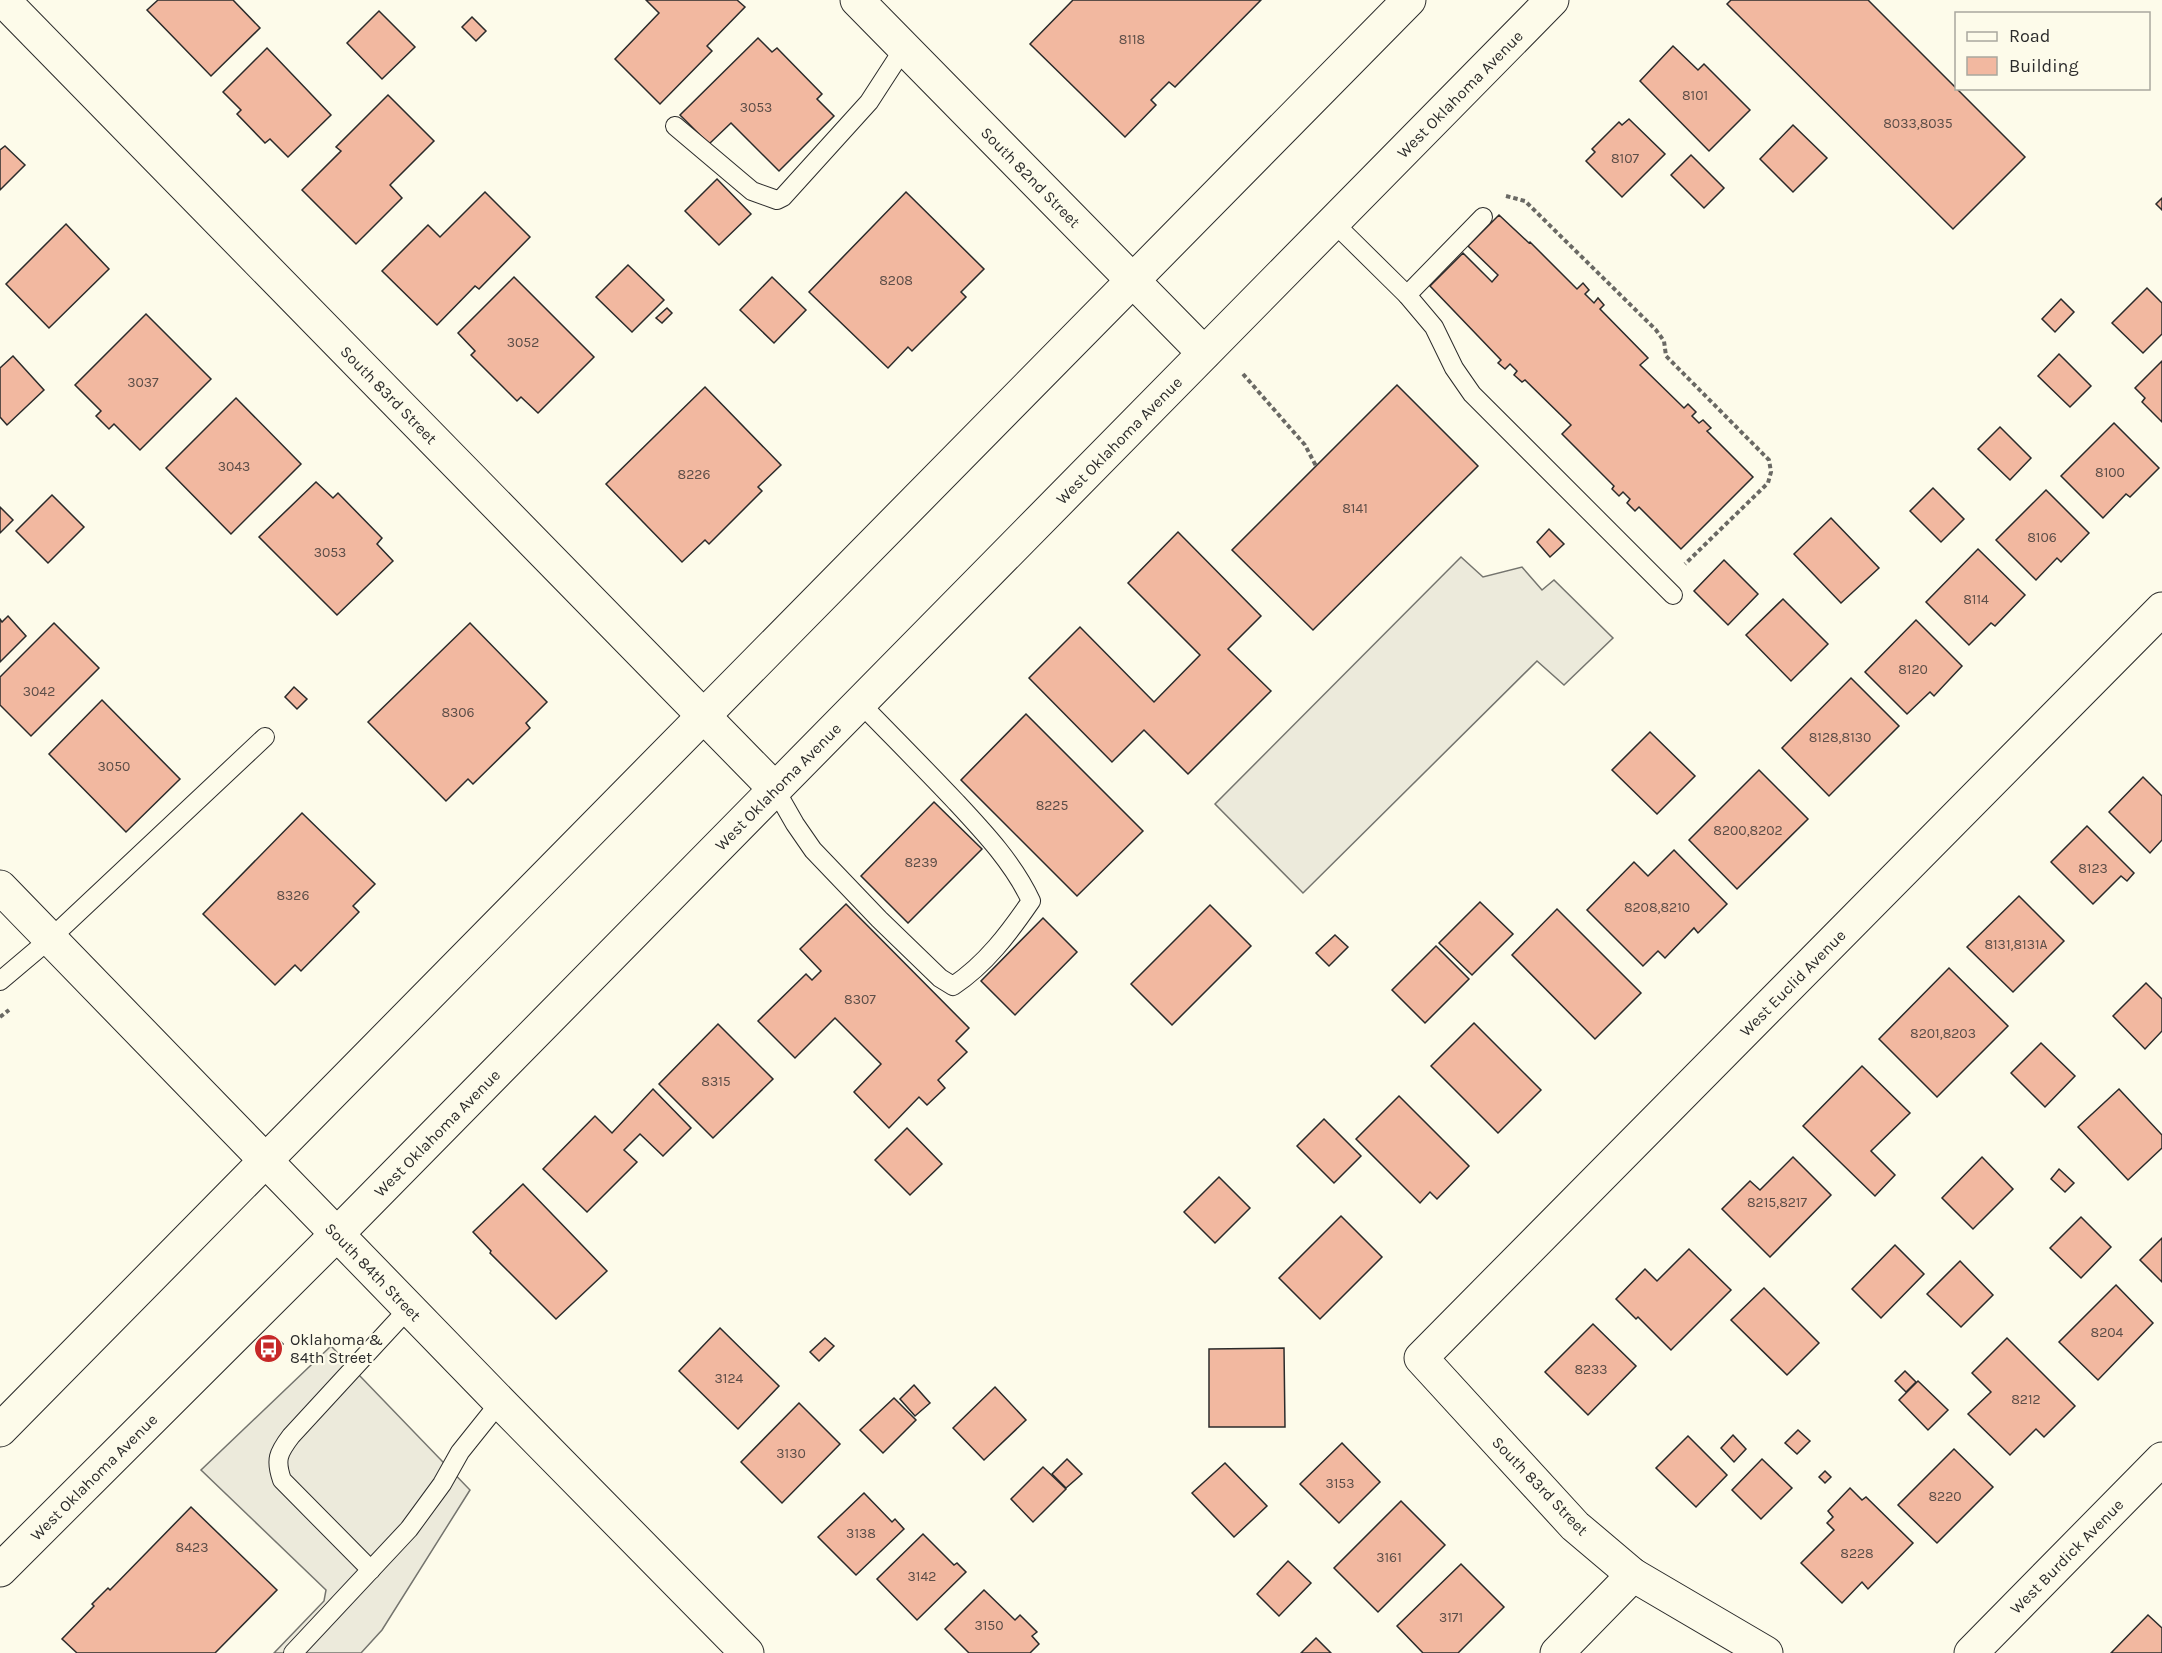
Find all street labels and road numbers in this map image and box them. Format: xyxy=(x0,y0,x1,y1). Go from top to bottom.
street label: West Oklahoma Avenue xyxy=(1393,26,1527,162)
street label: South 82nd Street xyxy=(977,123,1084,231)
street label: South 83rd Street xyxy=(337,341,441,448)
street label: West Oklahoma Avenue xyxy=(1052,372,1186,508)
street label: West Oklahoma Avenue xyxy=(711,719,845,854)
street label: West Euclid Avenue xyxy=(1735,925,1849,1040)
street label: West Oklahoma Avenue xyxy=(370,1065,504,1201)
street label: South 84th Street xyxy=(321,1218,425,1325)
street label: West Oklahoma Avenue xyxy=(26,1409,161,1544)
street label: South 83rd Street xyxy=(1488,1433,1592,1539)
street label: West Burdick Avenue xyxy=(2006,1495,2127,1618)

